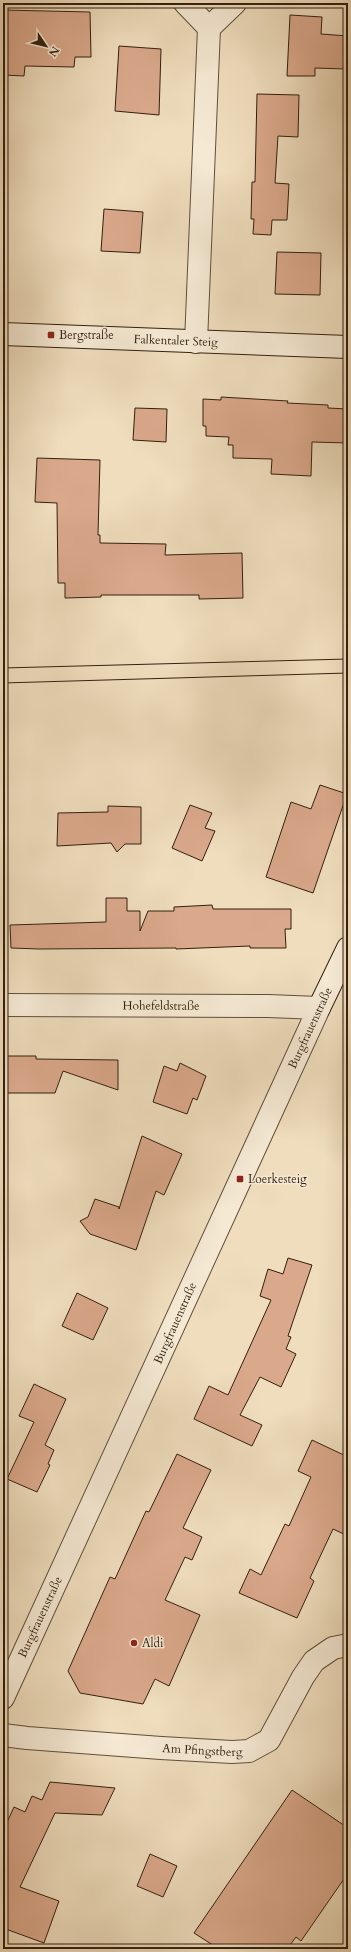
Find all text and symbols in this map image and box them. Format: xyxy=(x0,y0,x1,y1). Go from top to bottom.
north arrow xyxy=(26,26,66,66)
text: N xyxy=(45,43,63,60)
place label: Bergstraße xyxy=(59,327,114,343)
marker: Bergstraße xyxy=(46,330,56,340)
street label: Falkentaler Steig xyxy=(133,331,219,350)
street label: Burgfrauenstraße xyxy=(284,985,336,1071)
street label: Hohefeldstraße xyxy=(122,997,200,1014)
place label: Loerkesteig xyxy=(248,1171,307,1187)
marker: Loerkesteig xyxy=(235,1174,245,1184)
street label: Burgfrauenstraße xyxy=(150,1280,200,1366)
street label: Burgfrauenstraße xyxy=(14,1574,66,1660)
place label: Aldi xyxy=(142,1635,164,1651)
marker: Aldi xyxy=(129,1638,139,1648)
street label: Am Pfingstberg xyxy=(162,1740,243,1760)

